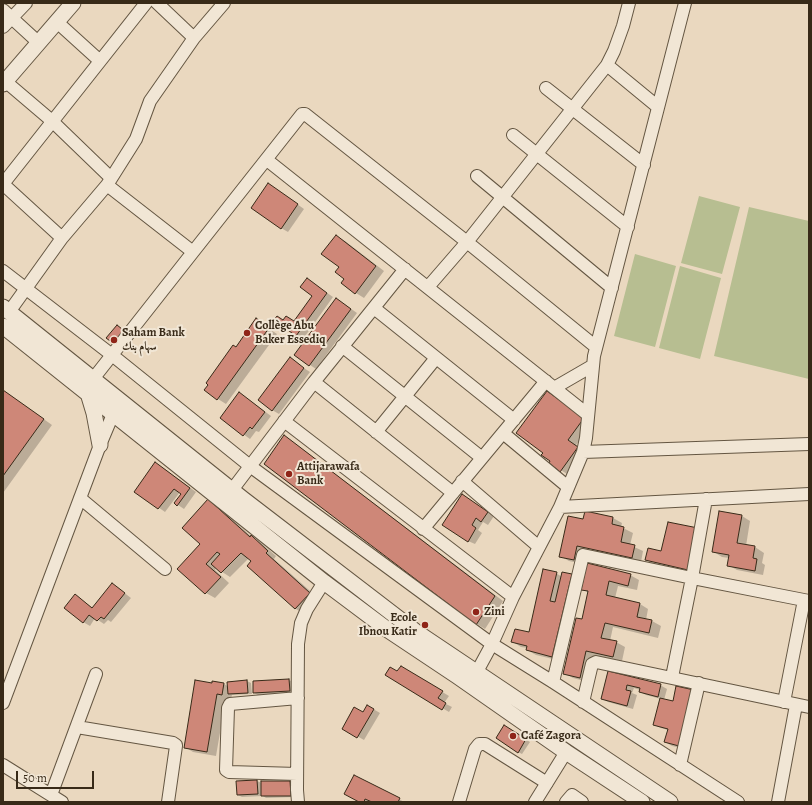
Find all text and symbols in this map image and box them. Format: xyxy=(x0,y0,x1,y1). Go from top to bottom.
place label: Collège Abu Baker Essediq xyxy=(255,319,326,347)
place label: Saham Bank سهام بنك xyxy=(122,326,185,354)
marker: Collège Abu Baker Essediq xyxy=(242,328,252,338)
marker: Saham Bank سهام بنك xyxy=(109,335,119,345)
place label: Attijarawafa Bank xyxy=(297,460,360,488)
marker: Attijarawafa Bank xyxy=(284,469,294,479)
place label: Zini xyxy=(484,605,505,619)
marker: Zini xyxy=(471,607,481,617)
place label: Ecole Ibnou Katir xyxy=(359,611,417,639)
marker: Ecole Ibnou Katir xyxy=(420,620,430,630)
place label: Café Zagora xyxy=(521,729,581,743)
marker: Café Zagora xyxy=(508,731,518,741)
scale bar xyxy=(18,763,96,789)
text: 50 m xyxy=(23,770,47,786)

